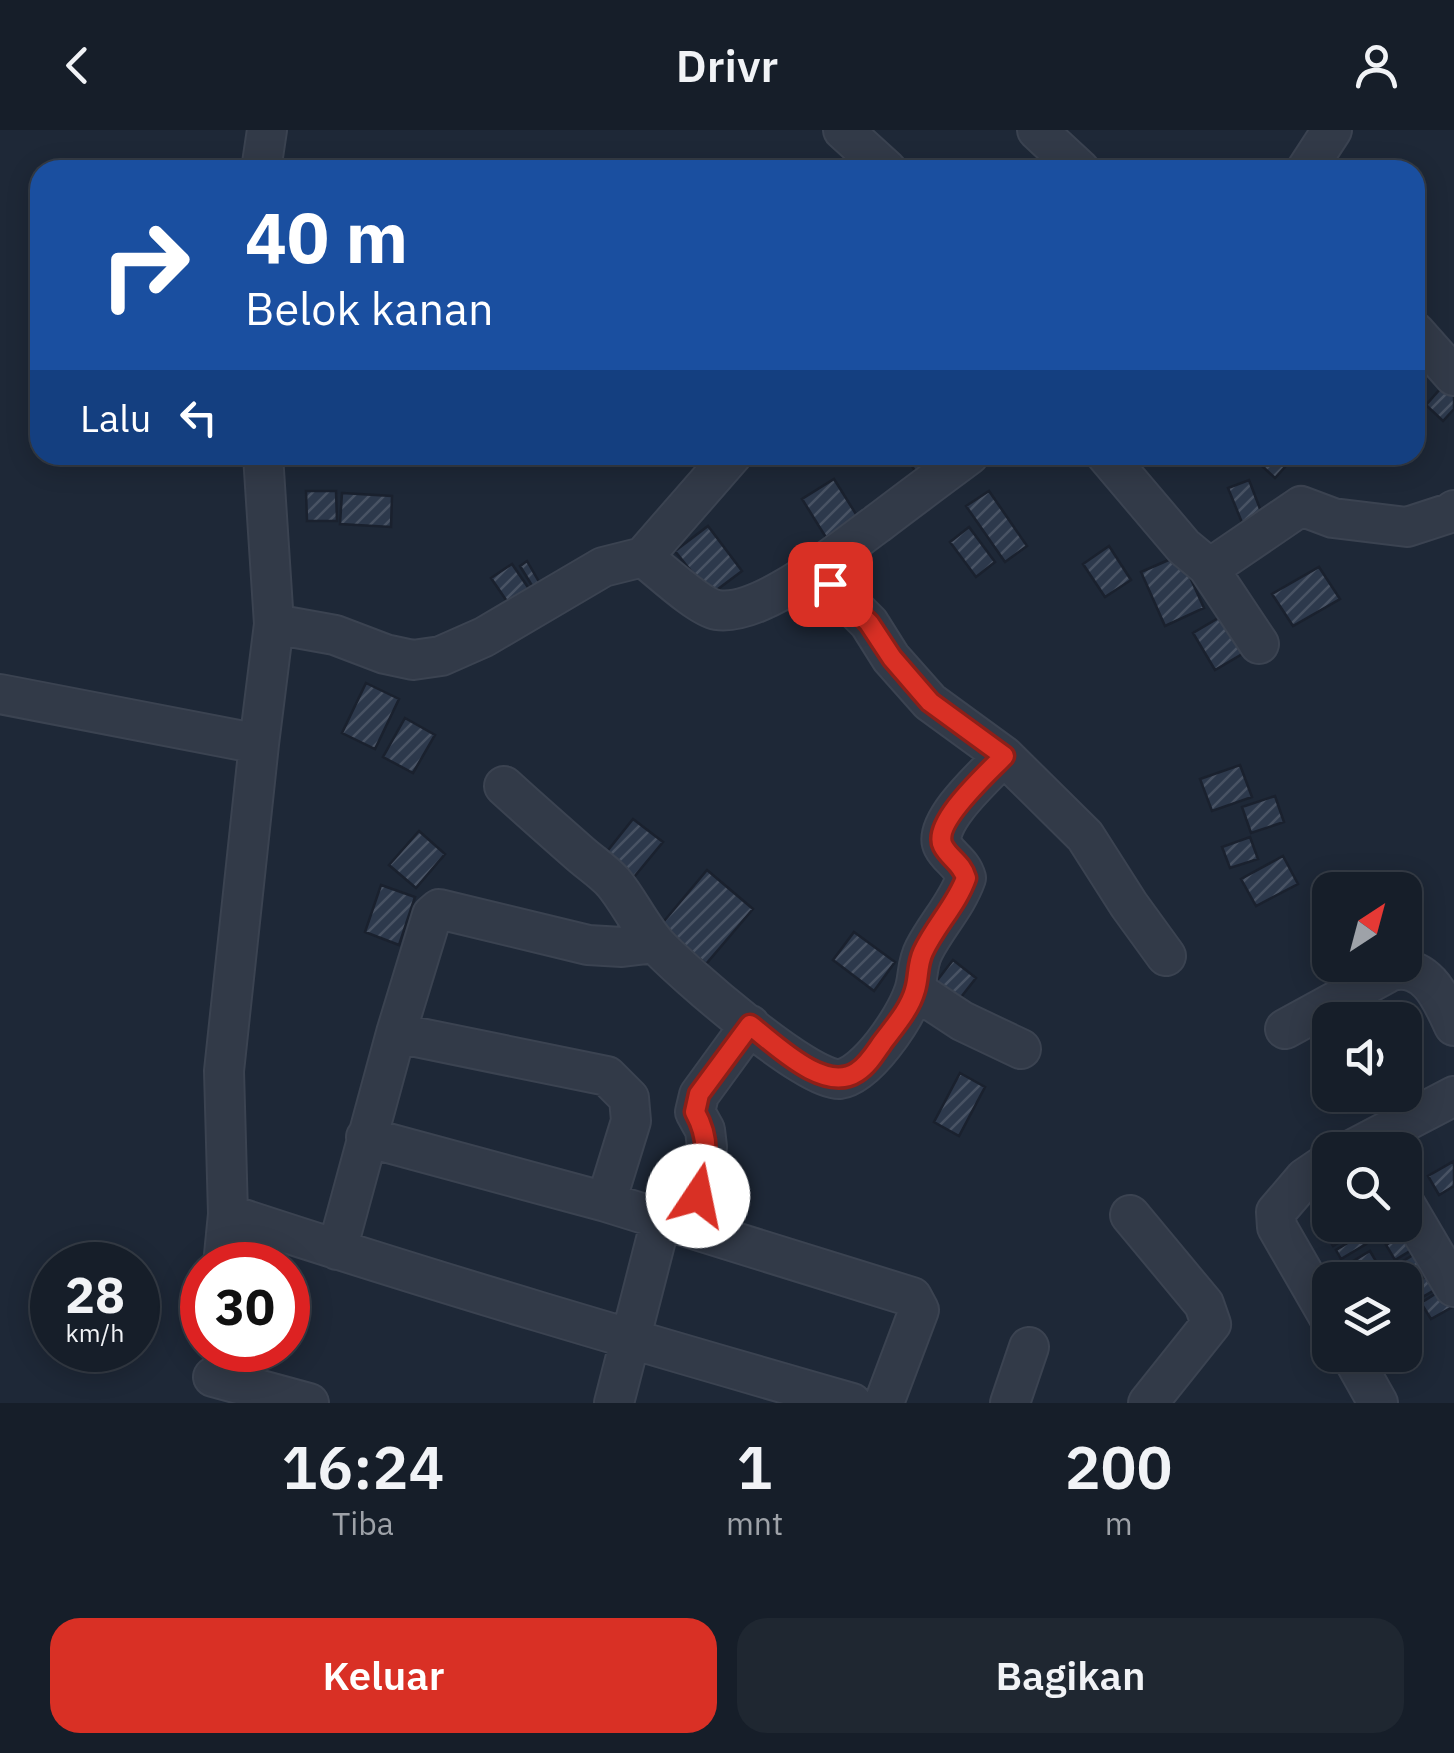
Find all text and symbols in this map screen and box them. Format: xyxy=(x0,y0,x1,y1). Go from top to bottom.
text: Drivr xyxy=(676,36,778,94)
icon: back xyxy=(50,38,105,93)
icon: person xyxy=(1349,38,1404,93)
text: 40 m xyxy=(245,191,408,282)
icon: right xyxy=(80,200,210,330)
text: Belok kanan xyxy=(245,279,494,337)
icon: left xyxy=(171,390,226,445)
text: Lalu xyxy=(80,393,151,442)
pin xyxy=(788,542,873,627)
icon: arrive xyxy=(803,557,858,612)
north arrow xyxy=(1312,872,1422,982)
map controls xyxy=(1312,872,1422,1372)
button: sound xyxy=(1312,1002,1422,1112)
button: search xyxy=(1312,1132,1422,1242)
position arrow xyxy=(646,1144,750,1248)
speed limit sign: 30 xyxy=(180,1242,310,1372)
text: 28 xyxy=(65,1262,125,1327)
button: layers xyxy=(1312,1262,1422,1372)
text: km/h xyxy=(66,1316,124,1349)
text: 16:24 xyxy=(281,1427,445,1506)
text: 1 xyxy=(737,1427,773,1506)
text: 200 xyxy=(1065,1427,1173,1506)
text: Tiba xyxy=(332,1502,394,1544)
text: mnt xyxy=(726,1502,783,1544)
text: m xyxy=(1105,1502,1133,1544)
button: Keluar xyxy=(50,1618,717,1733)
button: Bagikan xyxy=(737,1618,1404,1733)

